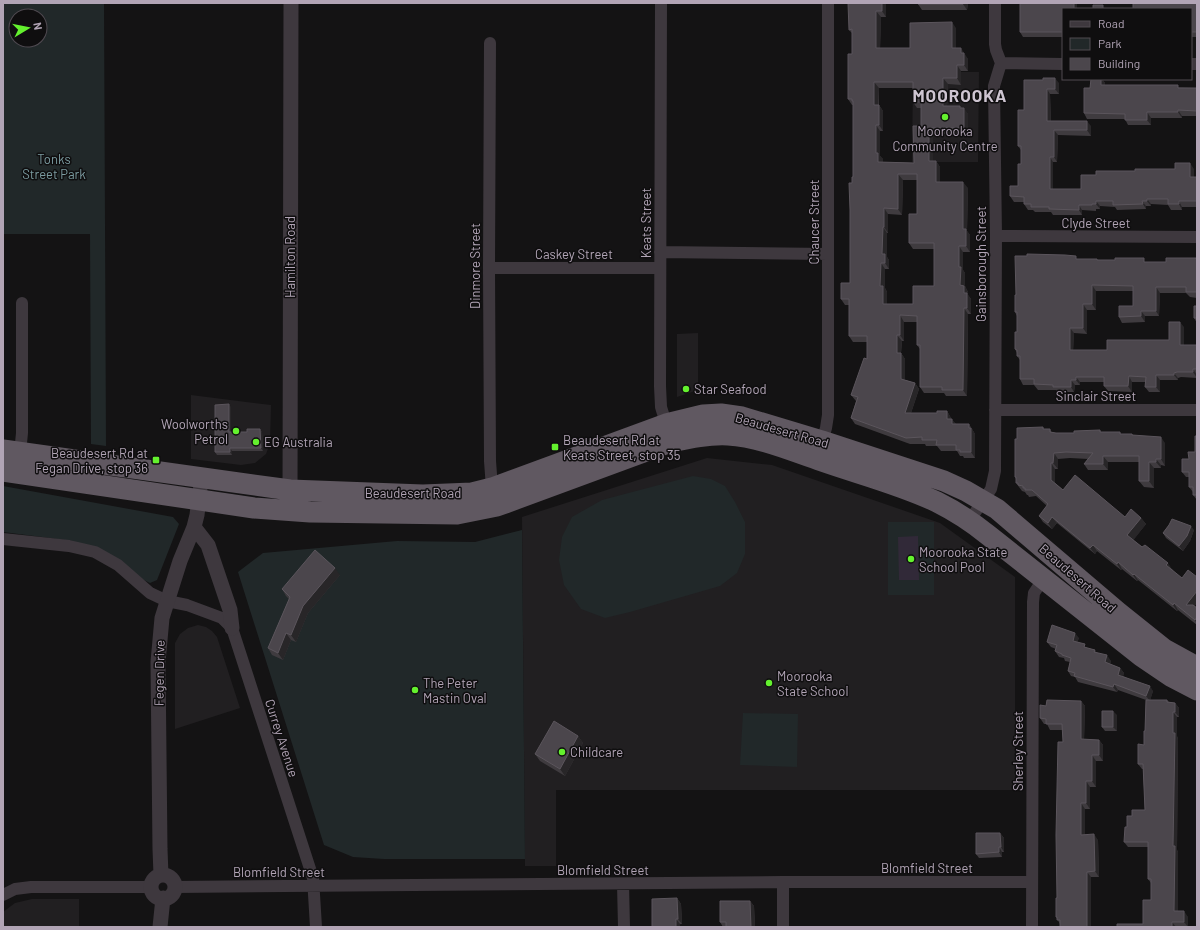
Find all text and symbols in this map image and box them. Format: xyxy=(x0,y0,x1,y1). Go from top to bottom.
north arrow xyxy=(8,8,48,48)
legend xyxy=(1062,8,1192,80)
text: Road xyxy=(1098,16,1125,30)
text: N xyxy=(31,21,45,31)
text: Park xyxy=(1098,36,1122,50)
text: Building xyxy=(1098,56,1140,70)
district label: MOOROOKA xyxy=(912,85,1008,105)
marker: Moorooka Community Centre xyxy=(940,112,950,122)
place label: Moorooka Community Centre xyxy=(892,123,998,154)
park label: Tonks Street Park xyxy=(22,151,86,182)
street label: Chaucer Street xyxy=(806,180,822,264)
street label: Keats Street xyxy=(638,188,654,258)
street label: Gainsborough Street xyxy=(973,206,989,322)
street label: Clyde Street xyxy=(1062,215,1130,231)
street label: Hamilton Road xyxy=(282,216,298,298)
street label: Dinmore Street xyxy=(467,223,483,309)
street label: Caskey Street xyxy=(535,246,613,262)
place label: Star Seafood xyxy=(694,381,767,397)
marker: Star Seafood xyxy=(681,384,691,394)
street label: Sinclair Street xyxy=(1056,388,1136,404)
street label: Beaudesert Road xyxy=(733,409,831,451)
place label: Woolworths Petrol xyxy=(161,416,228,447)
marker: Woolworths Petrol xyxy=(231,426,241,436)
place label: Beaudesert Rd at Keats Street, stop 35 xyxy=(563,432,681,463)
place label: EG Australia xyxy=(264,434,333,450)
marker: EG Australia xyxy=(251,437,261,447)
marker: Beaudesert Rd at Keats Street, stop 35 xyxy=(550,442,560,452)
place label: Beaudesert Rd at Fegan Drive, stop 36 xyxy=(35,445,148,476)
marker: Beaudesert Rd at Fegan Drive, stop 36 xyxy=(151,455,161,465)
street label: Beaudesert Road xyxy=(365,485,461,501)
street label: Beaudesert Road xyxy=(1036,540,1120,616)
place label: Moorooka State School Pool xyxy=(919,544,1007,575)
marker: Moorooka State School Pool xyxy=(906,554,916,564)
street label: Fegen Drive xyxy=(150,640,168,706)
place label: Moorooka State School xyxy=(777,668,848,699)
place label: The Peter Mastin Oval xyxy=(423,675,487,706)
marker: Moorooka State School xyxy=(764,678,774,688)
marker: The Peter Mastin Oval xyxy=(410,685,420,695)
street label: Currey Avenue xyxy=(262,697,302,779)
street label: Sherley Street xyxy=(1010,711,1026,791)
place label: Childcare xyxy=(570,744,623,760)
marker: Childcare xyxy=(557,747,567,757)
street label: Blomfield Street xyxy=(881,860,973,876)
street label: Blomfield Street xyxy=(557,862,649,878)
street label: Blomfield Street xyxy=(233,864,325,880)

